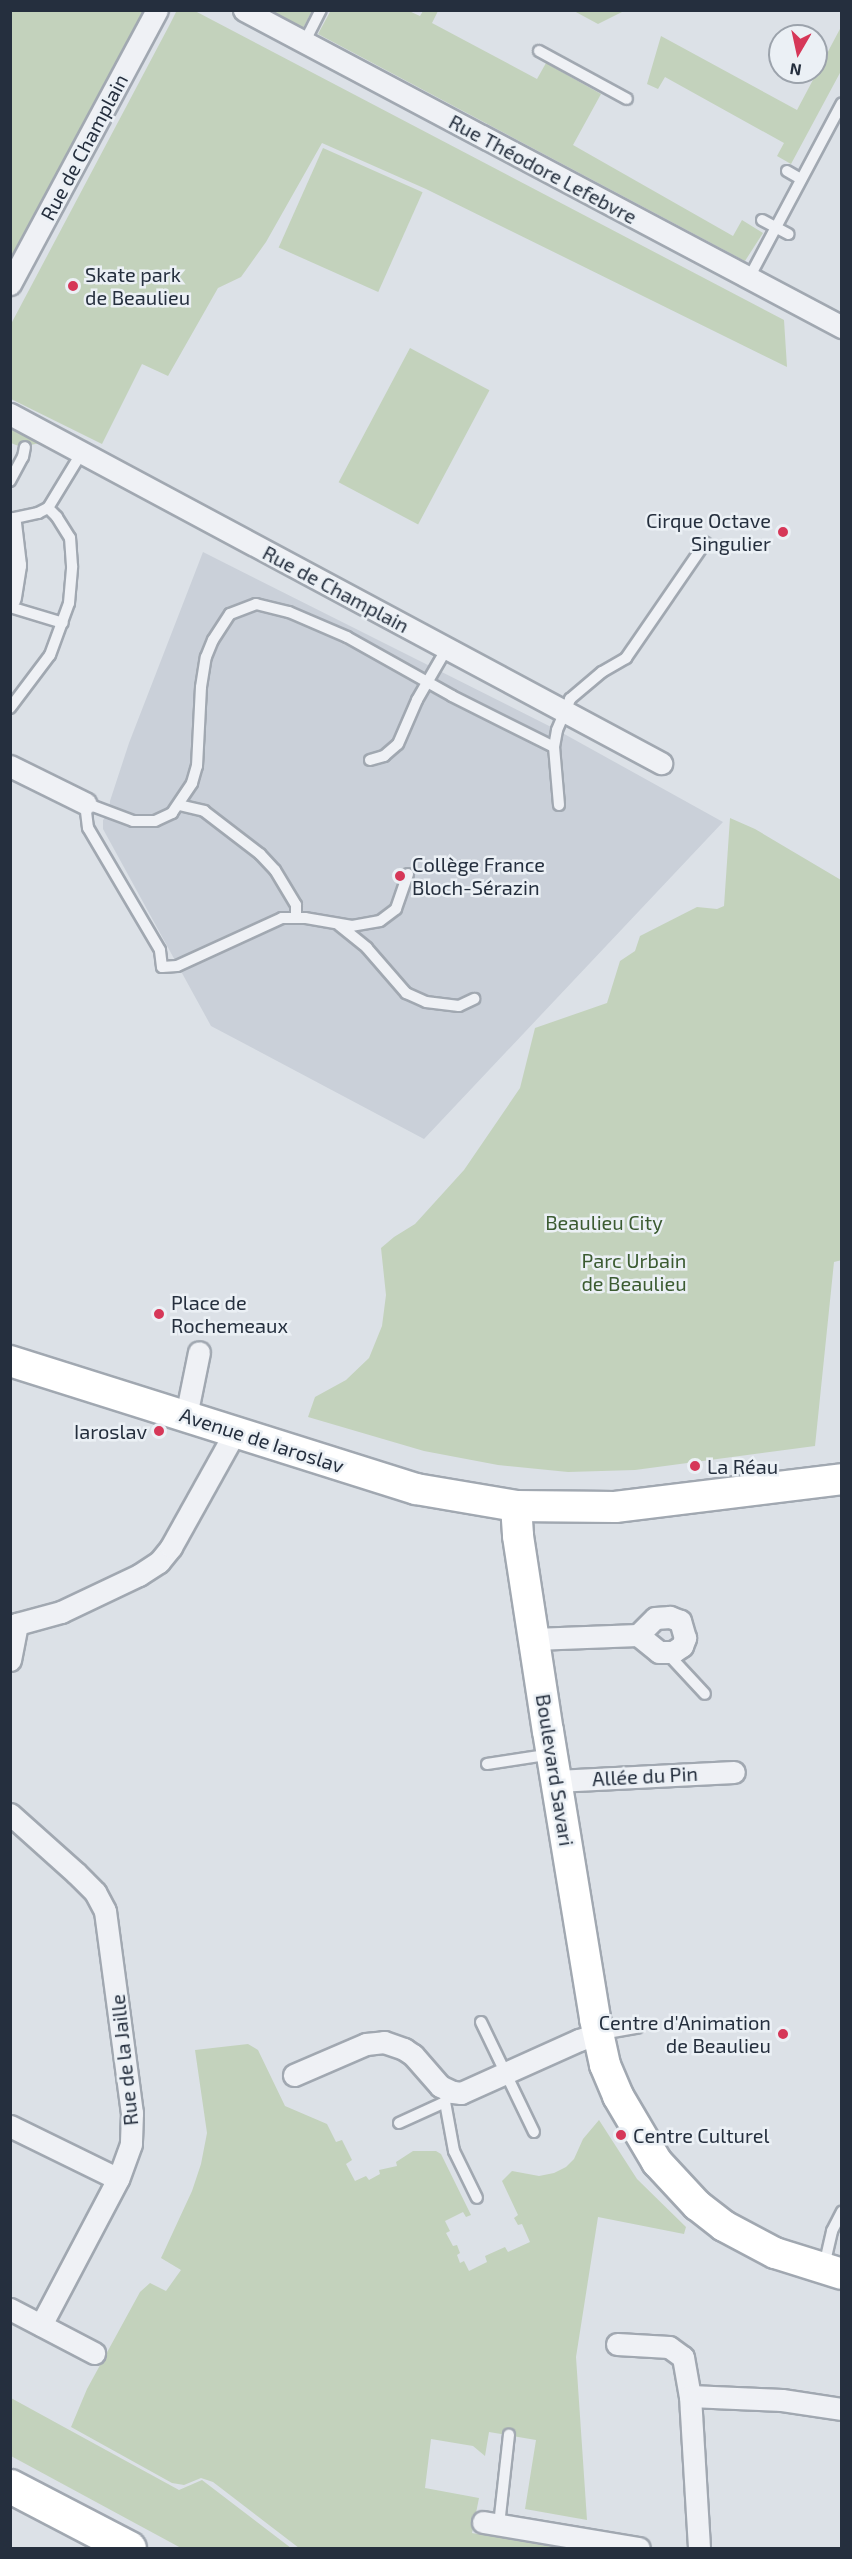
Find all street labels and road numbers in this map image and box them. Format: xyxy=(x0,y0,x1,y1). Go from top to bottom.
street label: Rue de Champlain xyxy=(35,70,133,224)
street label: Rue Théodore Lefebvre xyxy=(445,109,641,229)
street label: Rue de Champlain xyxy=(259,540,413,638)
street label: Avenue de Iaroslav xyxy=(177,1402,347,1478)
street label: Boulevard Savari xyxy=(531,1692,579,1848)
street label: Allée du Pin xyxy=(591,1761,699,1791)
street label: Rue de la Jaille xyxy=(105,1993,143,2127)

